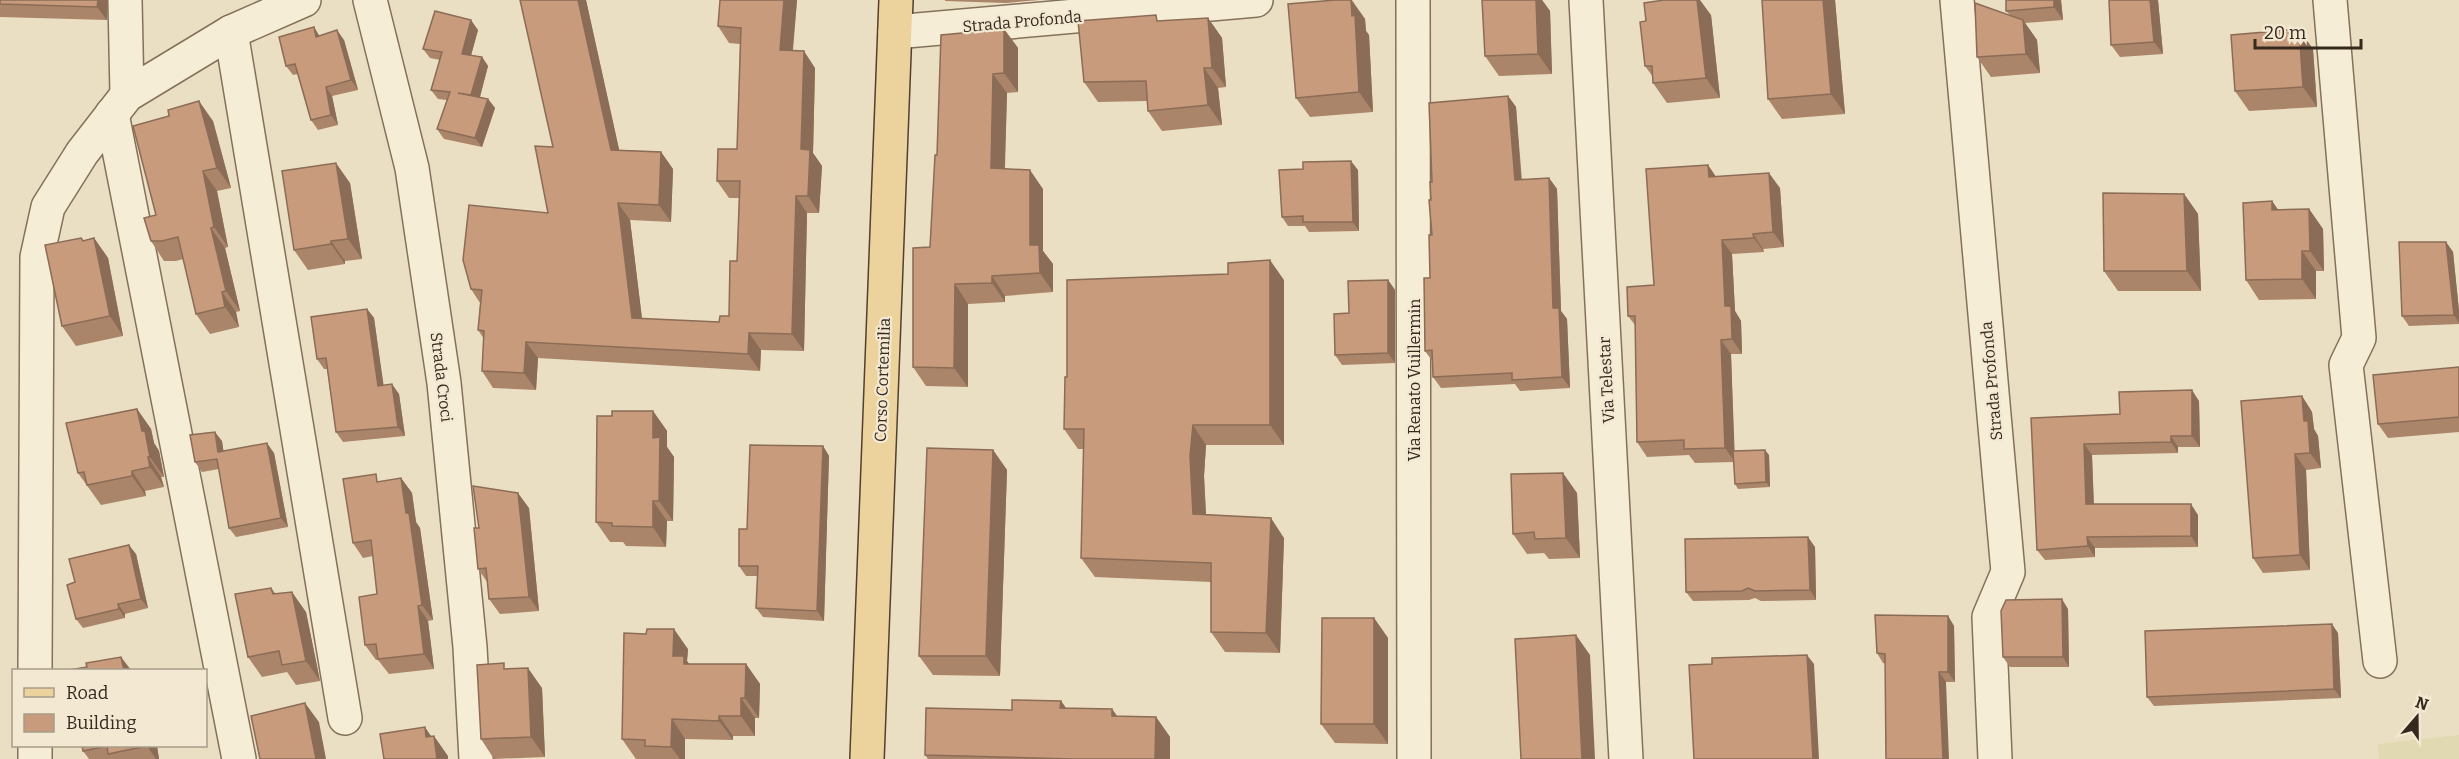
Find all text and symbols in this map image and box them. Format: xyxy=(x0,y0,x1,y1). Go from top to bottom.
street label: Strada Profonda xyxy=(962,7,1083,36)
scale bar xyxy=(2255,12,2362,50)
text: 20 m xyxy=(2264,22,2306,44)
street label: Via Renato Vuillermin xyxy=(1405,299,1424,461)
street label: Corso Cortemilia xyxy=(871,317,894,443)
street label: Strada Profonda xyxy=(1977,320,2006,441)
street label: Strada Croci xyxy=(427,331,456,423)
street label: Via Telestar xyxy=(1595,336,1618,424)
legend xyxy=(12,669,207,747)
text: Road xyxy=(66,682,109,704)
north arrow xyxy=(2387,687,2447,747)
text: N xyxy=(2413,692,2431,714)
text: Building xyxy=(66,712,137,734)

